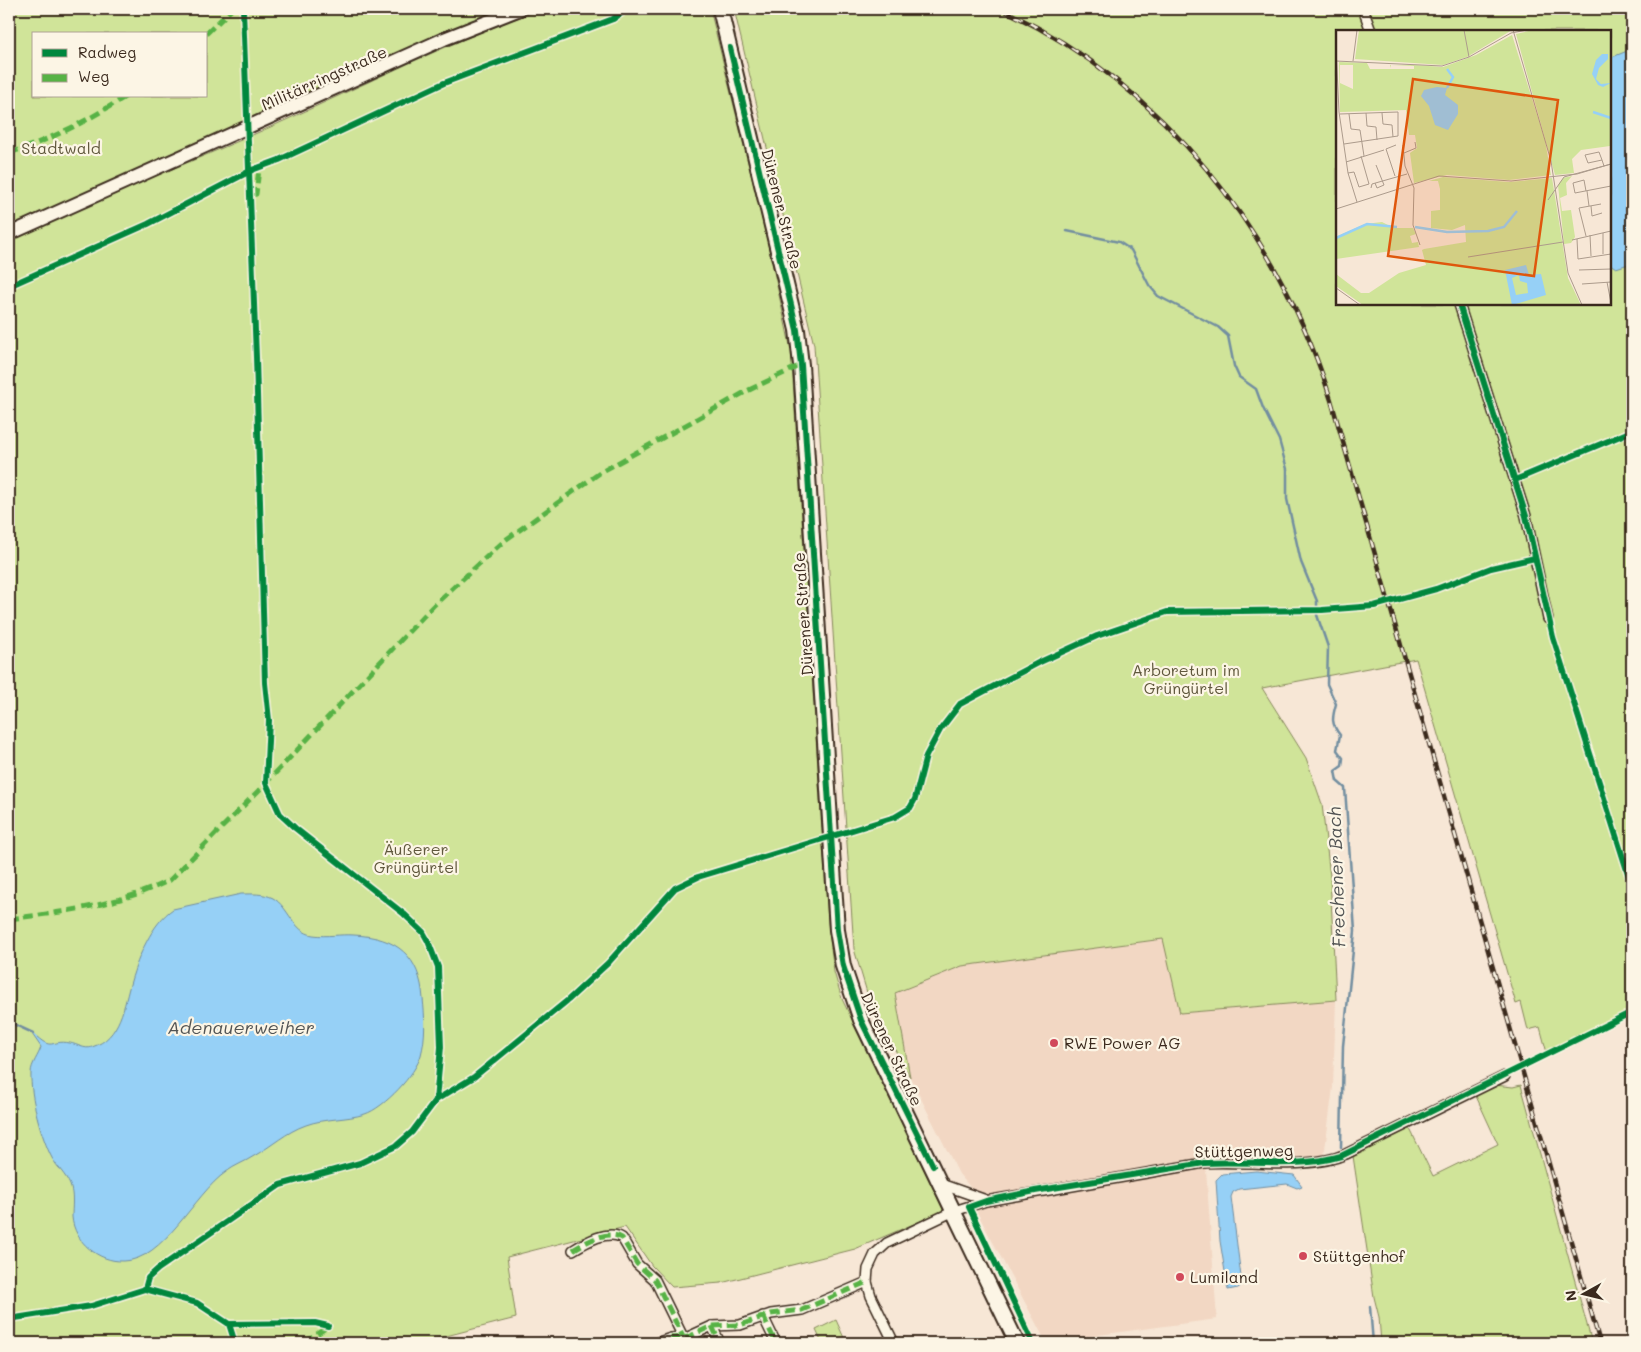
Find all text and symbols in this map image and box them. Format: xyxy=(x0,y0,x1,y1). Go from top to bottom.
inset map xyxy=(1336,30,1611,305)
legend xyxy=(32,32,208,98)
street label: Militärringstraße xyxy=(258,40,390,115)
text: Radweg xyxy=(78,42,136,62)
text: Weg xyxy=(78,66,109,86)
park label: Stadtwald xyxy=(21,137,101,158)
street label: Dürener Straße xyxy=(757,146,808,271)
street label: Dürener Straße xyxy=(788,552,817,676)
park label: Arboretum im Grüngürtel xyxy=(1132,659,1240,698)
water label: Frechener Bach xyxy=(1322,806,1350,948)
park label: Äußerer Grüngürtel xyxy=(374,838,458,877)
street label: Dürener Straße xyxy=(857,988,928,1109)
water label: Adenauerweiher xyxy=(167,1015,315,1039)
place label: RWE Power AG xyxy=(1064,1032,1180,1053)
marker: RWE Power AG xyxy=(1048,1037,1060,1049)
street label: Stüttgenweg xyxy=(1195,1139,1293,1162)
place label: Stüttgenhof xyxy=(1313,1245,1405,1266)
marker: Stüttgenhof xyxy=(1297,1250,1309,1262)
place label: Lumiland xyxy=(1190,1266,1258,1287)
north arrow xyxy=(1558,1270,1608,1320)
marker: Lumiland xyxy=(1174,1271,1186,1283)
text: N xyxy=(1560,1289,1581,1302)

